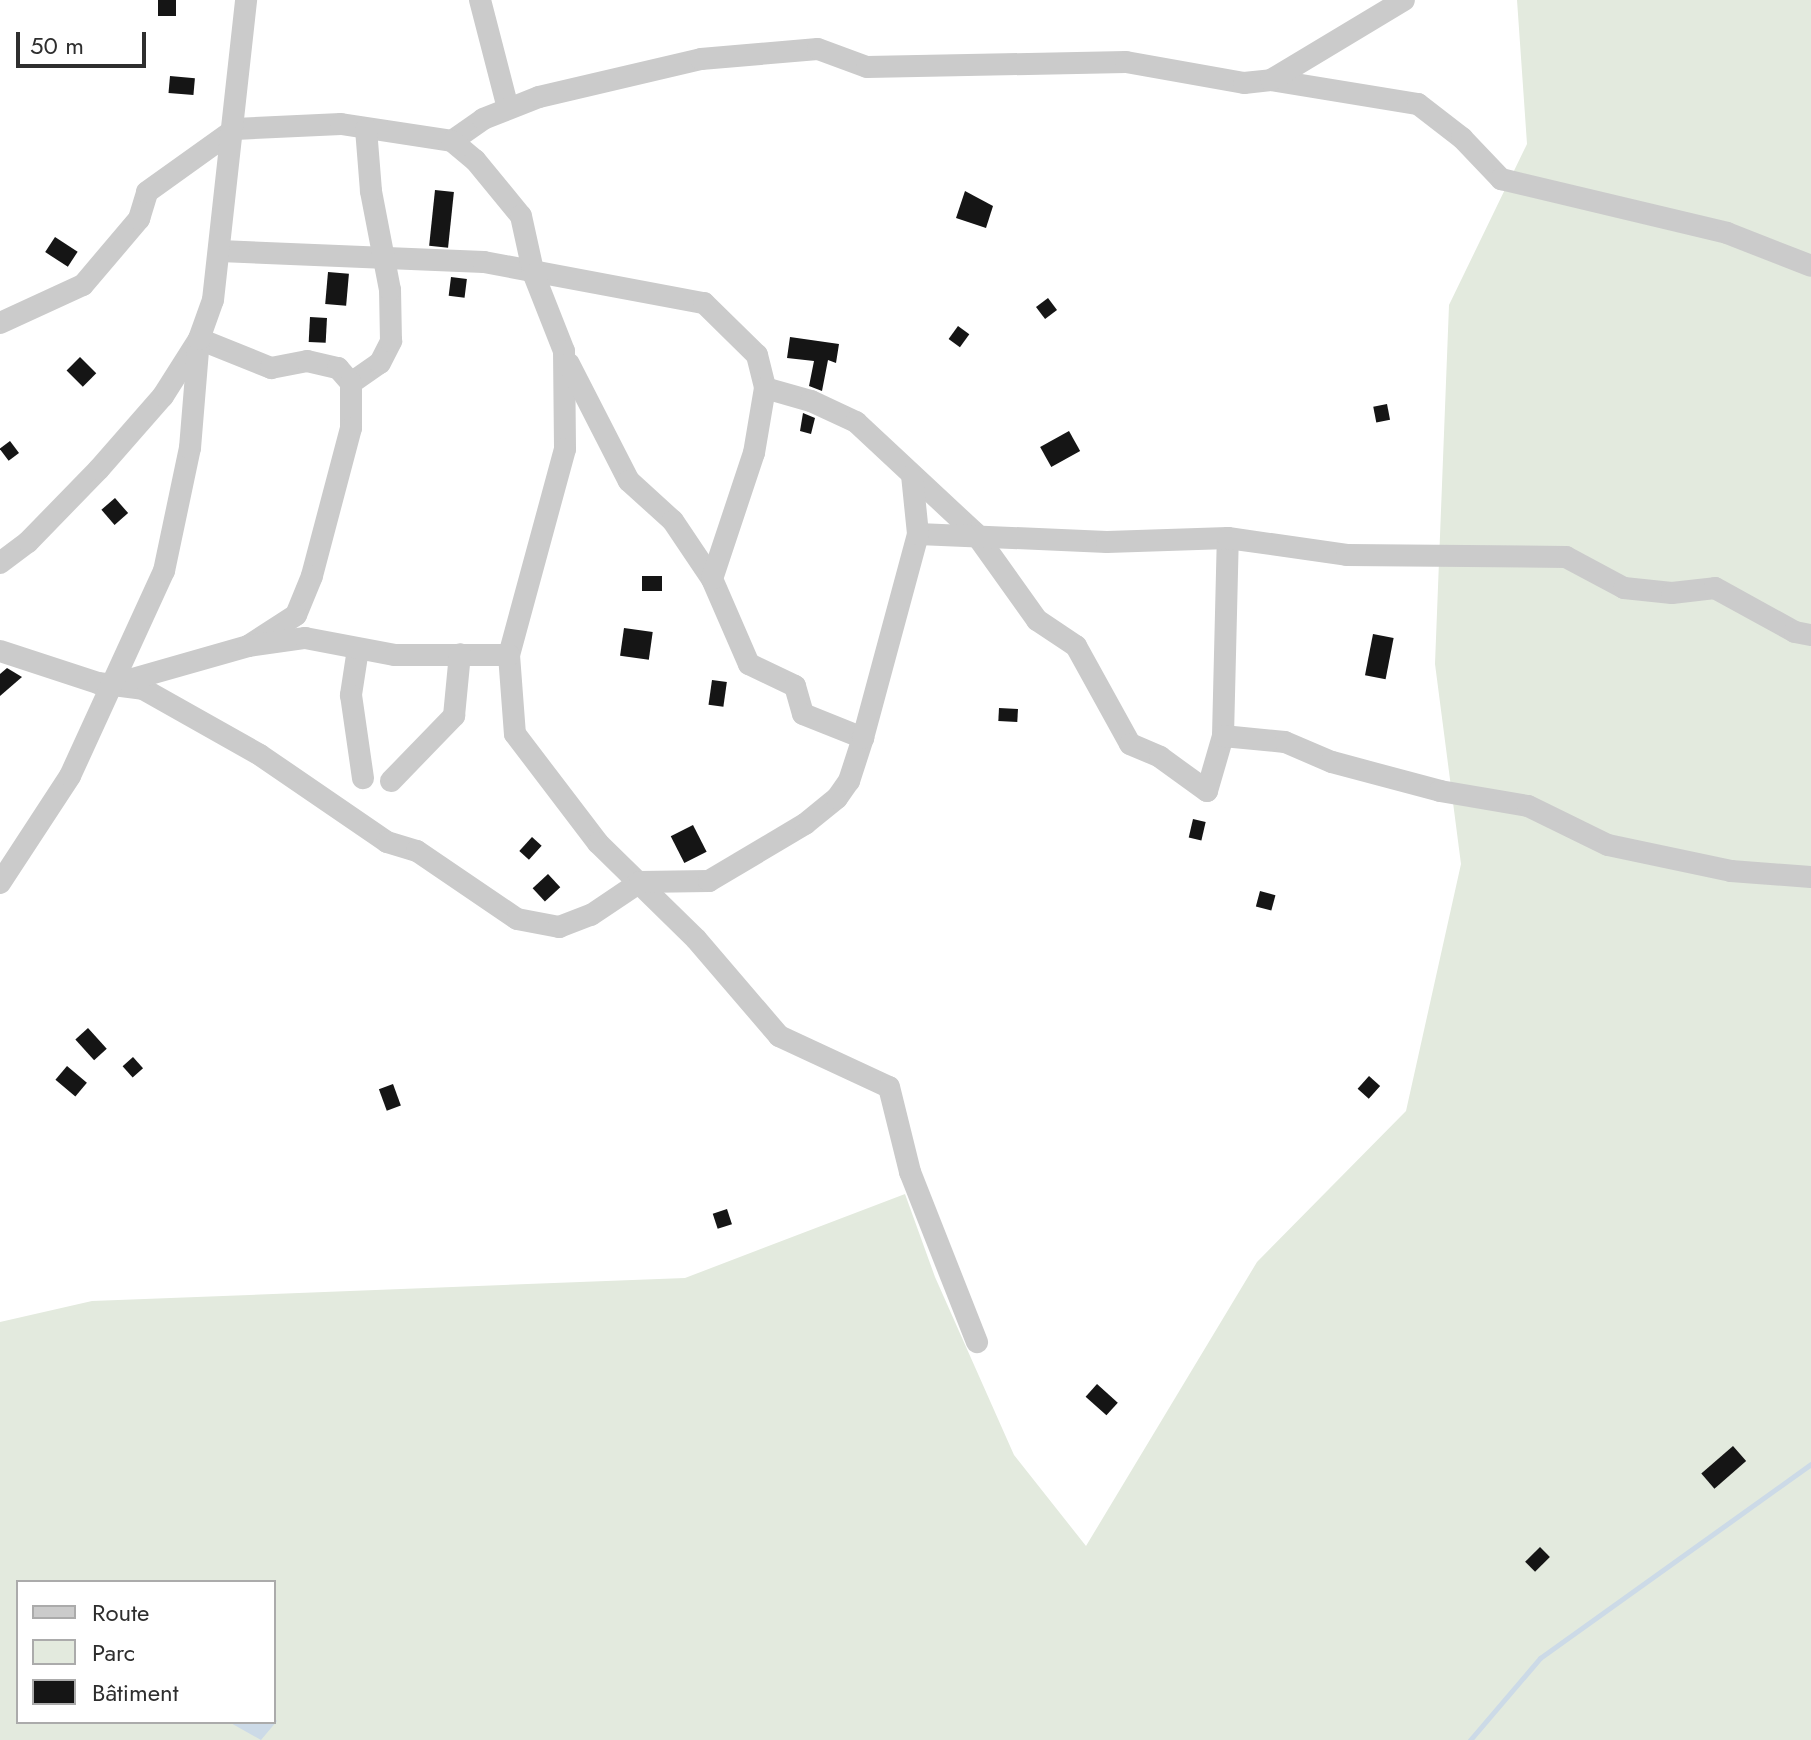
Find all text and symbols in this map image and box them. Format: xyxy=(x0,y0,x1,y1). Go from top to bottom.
scale bar xyxy=(20,16,150,66)
text: 50 m xyxy=(30,28,84,63)
legend xyxy=(16,1580,276,1724)
text: Route xyxy=(92,1595,149,1630)
text: Parc xyxy=(92,1635,135,1670)
text: Bâtiment xyxy=(92,1675,178,1710)

